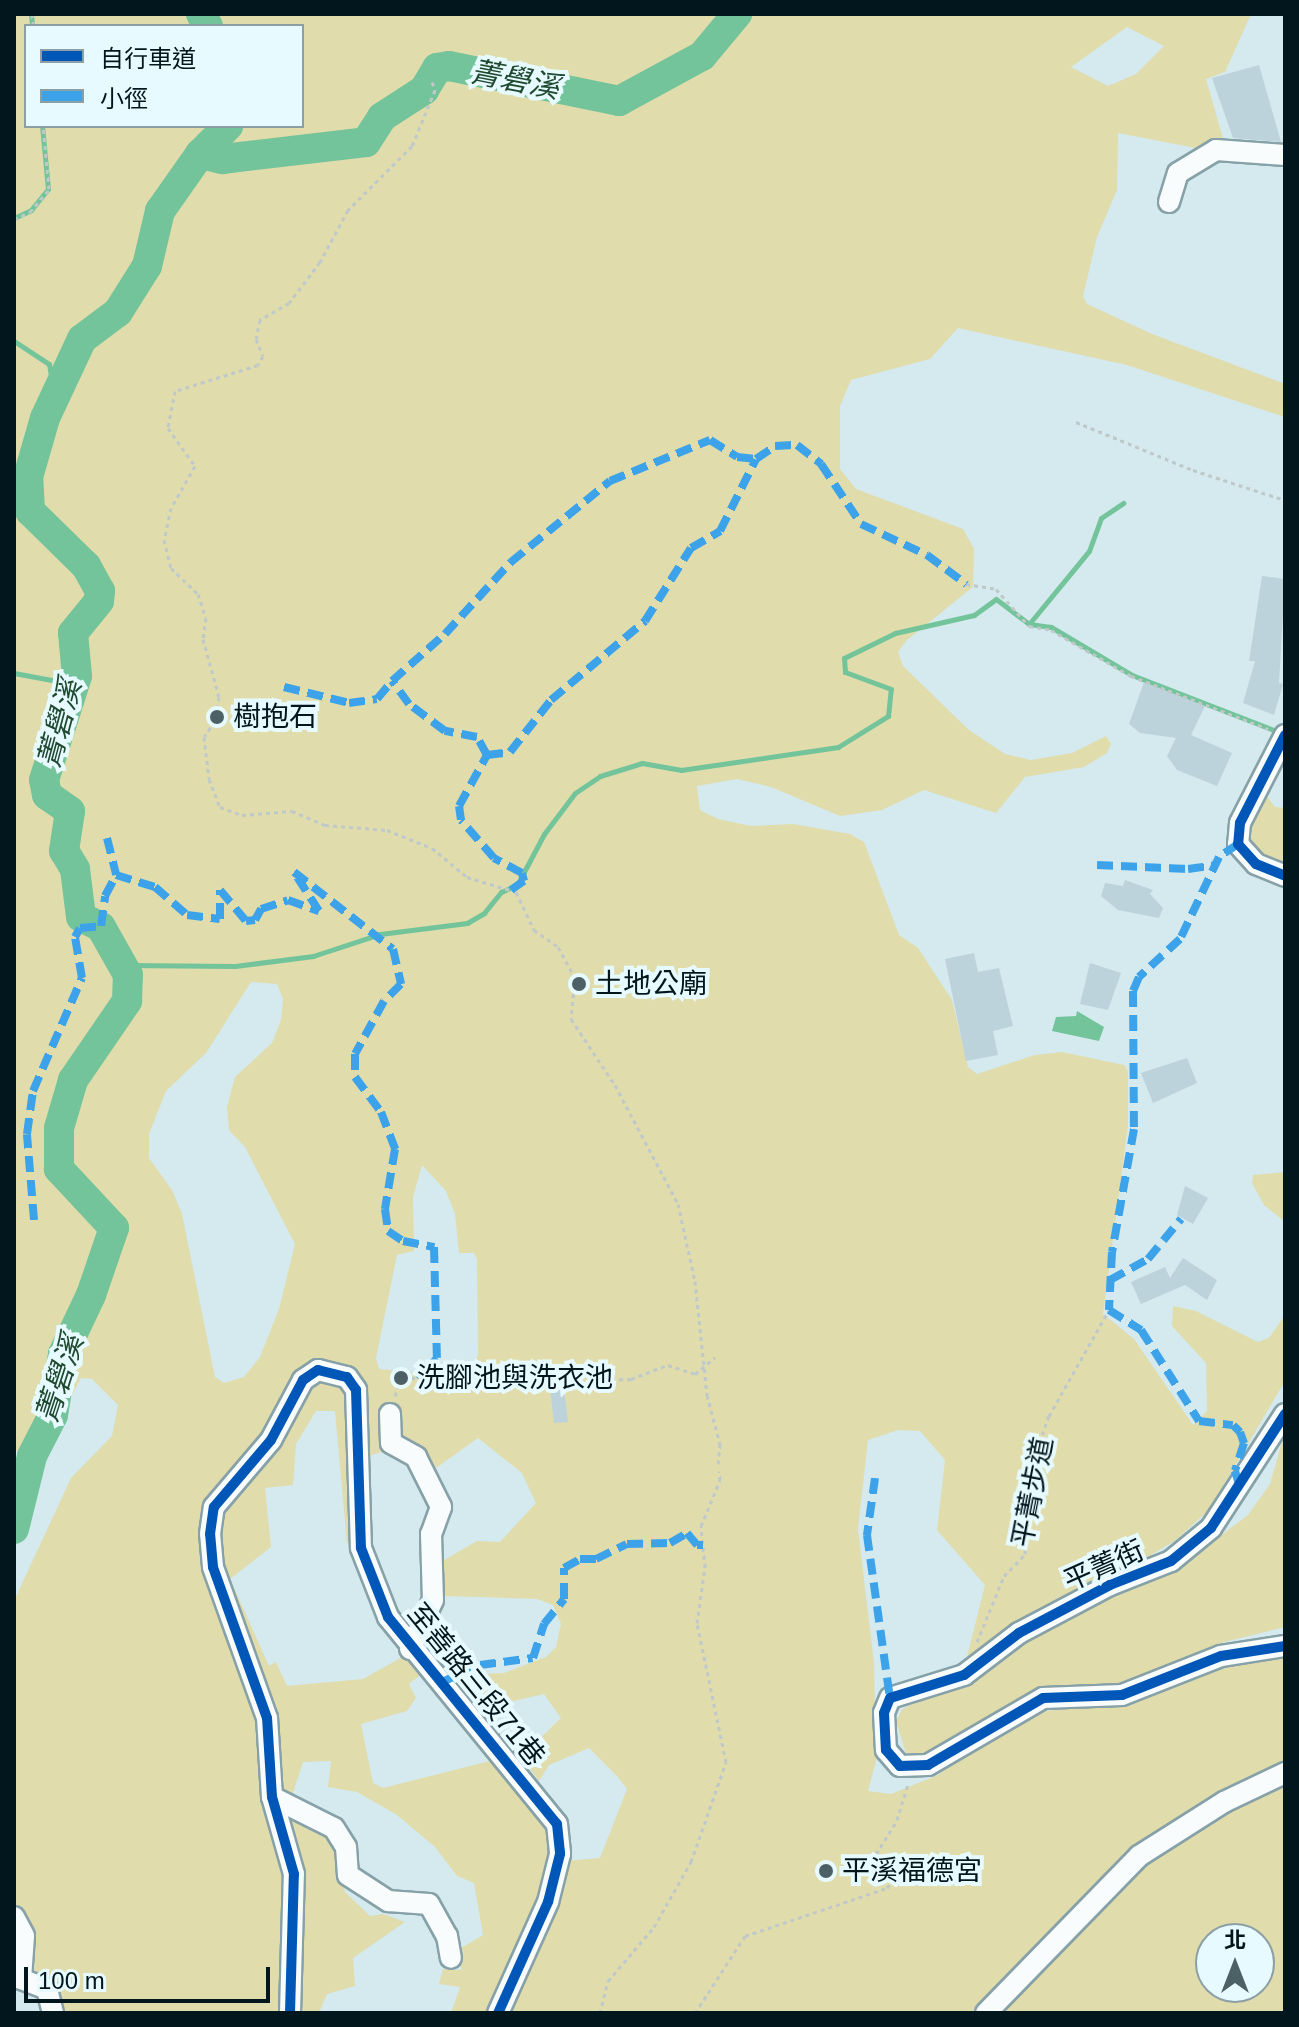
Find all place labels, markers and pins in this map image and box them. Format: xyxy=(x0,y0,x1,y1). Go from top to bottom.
place label: 樹抱石 xyxy=(233,700,317,734)
marker: 樹抱石 xyxy=(208,708,226,726)
place label: 土地公廟 xyxy=(595,967,707,1001)
marker: 土地公廟 xyxy=(570,975,588,993)
place label: 洗腳池與洗衣池 xyxy=(417,1361,613,1395)
marker: 洗腳池與洗衣池 xyxy=(392,1369,410,1387)
place label: 平溪福德宮 xyxy=(842,1854,982,1888)
marker: 平溪福德宮 xyxy=(817,1862,835,1880)

